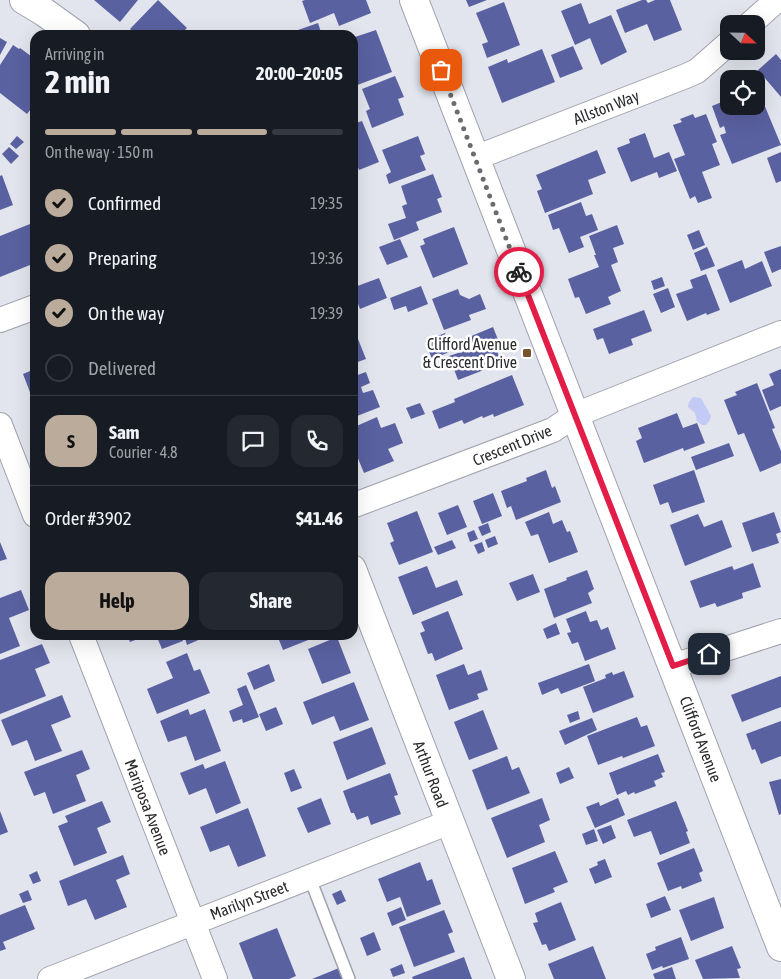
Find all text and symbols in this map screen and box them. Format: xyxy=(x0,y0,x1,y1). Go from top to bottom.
north arrow xyxy=(720,15,765,60)
map controls xyxy=(720,15,765,115)
text: Arriving in xyxy=(45,45,105,63)
pin xyxy=(420,49,462,91)
icon: bag xyxy=(427,56,455,84)
text: 20:00–20:05 xyxy=(256,62,343,84)
text: 2 min xyxy=(45,63,110,100)
button: locate xyxy=(720,70,765,115)
street label: Allston Way xyxy=(571,86,642,129)
text: On the way · 150 m xyxy=(45,143,154,161)
icon: check xyxy=(45,189,73,217)
text: Confirmed xyxy=(88,192,161,214)
text: 19:35 xyxy=(310,194,343,212)
icon: check xyxy=(45,244,73,272)
text: Preparing xyxy=(88,247,157,269)
courier xyxy=(494,247,544,297)
text: 19:36 xyxy=(310,249,343,267)
icon: bike xyxy=(505,258,533,286)
icon: check xyxy=(45,299,73,327)
text: On the way xyxy=(88,302,165,324)
text: 19:39 xyxy=(310,304,343,322)
place label: Clifford Avenue & Crescent Drive xyxy=(423,335,517,371)
marker: Clifford Avenue & Crescent Drive xyxy=(521,347,533,359)
text: Delivered xyxy=(88,357,156,379)
button: chat xyxy=(227,415,279,467)
button: phone xyxy=(291,415,343,467)
text: Sam xyxy=(109,421,140,443)
street label: Crescent Drive xyxy=(470,421,554,469)
text: S xyxy=(67,430,75,452)
text: Courier · 4.8 xyxy=(109,443,178,461)
text: Order #3902 xyxy=(45,507,132,529)
text: $41.46 xyxy=(296,507,343,529)
button: Help xyxy=(45,572,189,630)
button: Share xyxy=(199,572,343,630)
pin xyxy=(688,633,730,675)
icon: home xyxy=(695,640,723,668)
street label: Clifford Avenue xyxy=(676,694,726,784)
street label: Arthur Road xyxy=(410,738,452,810)
street label: Mariposa Avenue xyxy=(121,757,175,858)
street label: Marilyn Street xyxy=(207,877,291,924)

